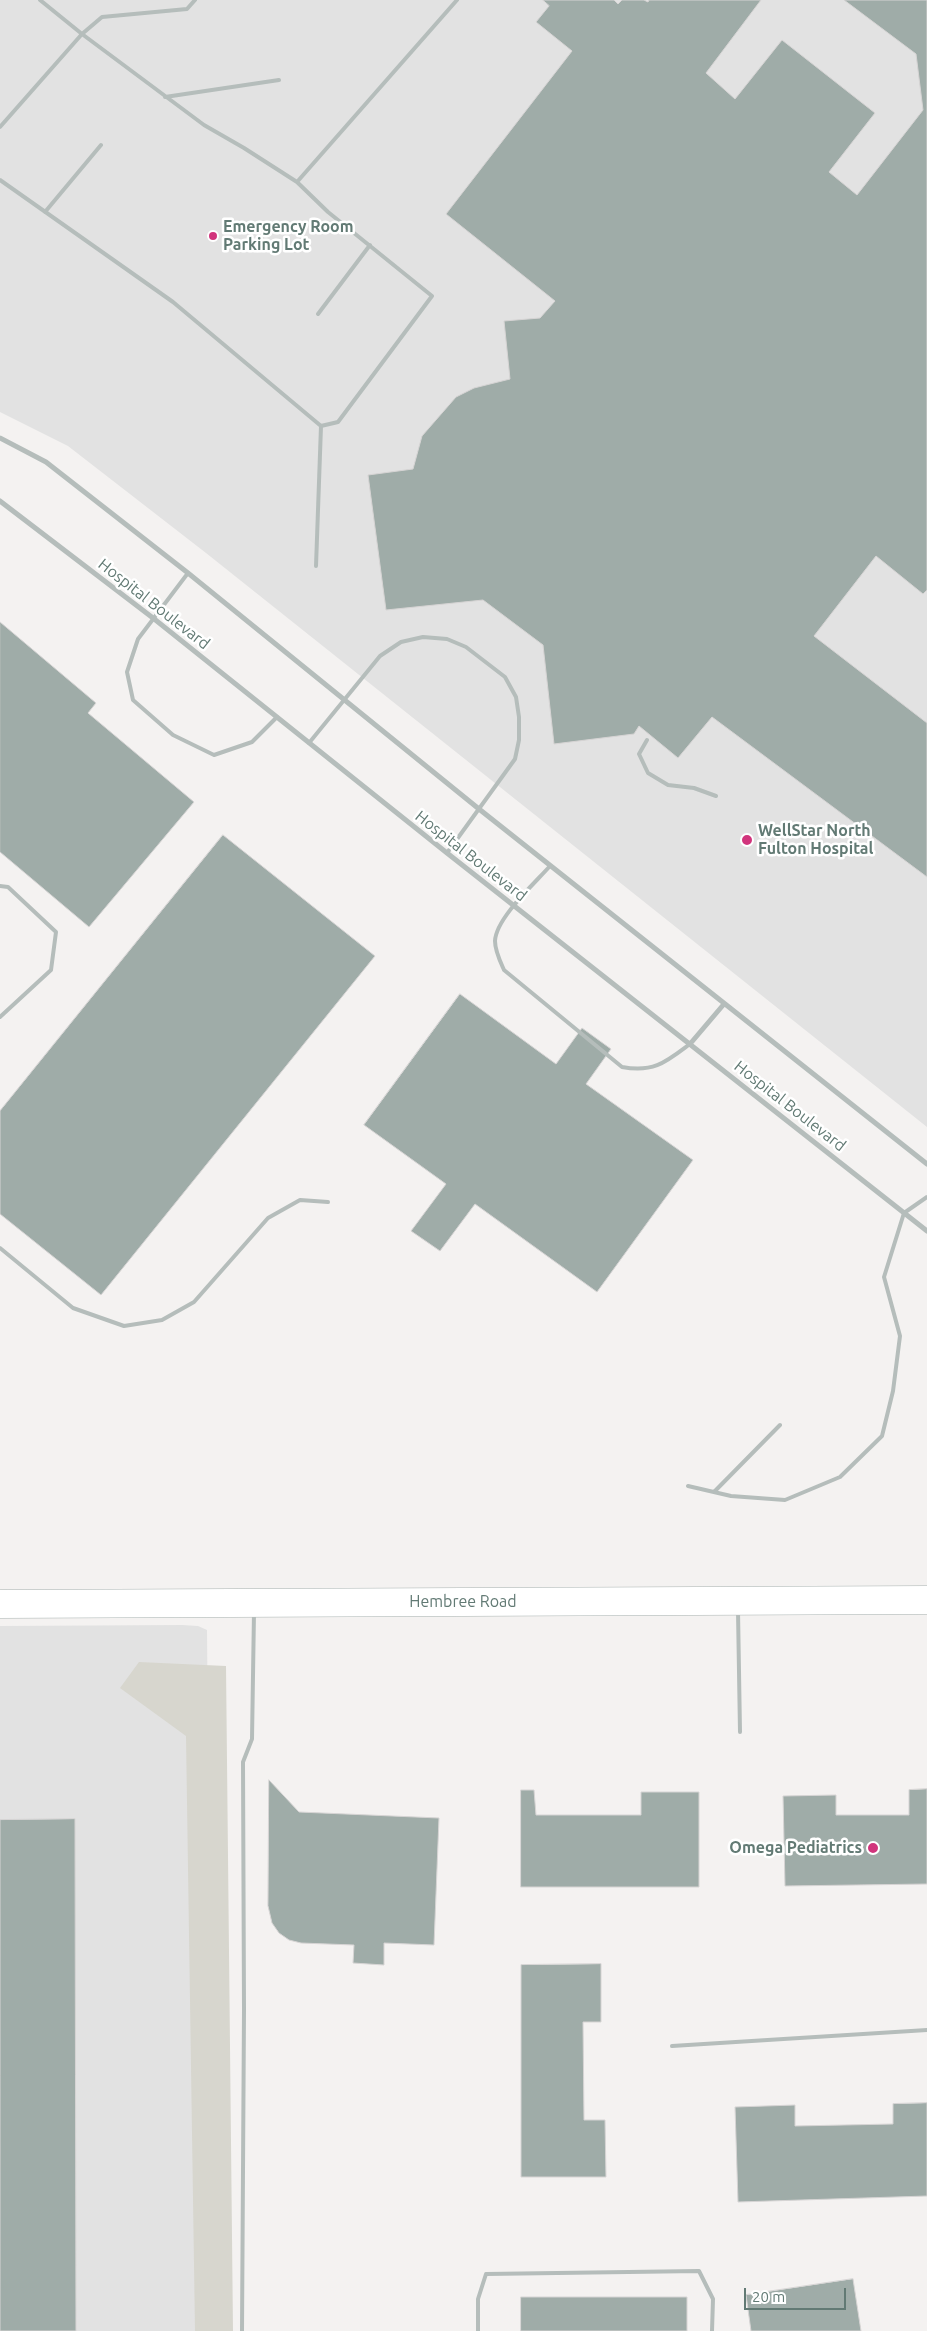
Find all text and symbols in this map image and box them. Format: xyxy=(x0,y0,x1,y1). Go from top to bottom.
place label: Emergency Room Parking Lot xyxy=(223,217,354,255)
marker: Emergency Room Parking Lot xyxy=(207,230,219,242)
street label: Hospital Boulevard xyxy=(94,555,214,653)
street label: Hospital Boulevard xyxy=(411,807,531,905)
place label: WellStar North Fulton Hospital xyxy=(758,821,873,859)
marker: WellStar North Fulton Hospital xyxy=(740,833,754,847)
street label: Hospital Boulevard xyxy=(730,1057,850,1155)
street label: Hembree Road xyxy=(409,1592,517,1612)
place label: Omega Pediatrics xyxy=(729,1838,862,1858)
marker: Omega Pediatrics xyxy=(866,1841,880,1855)
scale bar xyxy=(747,2278,850,2310)
text: 20 m xyxy=(752,2288,785,2305)

